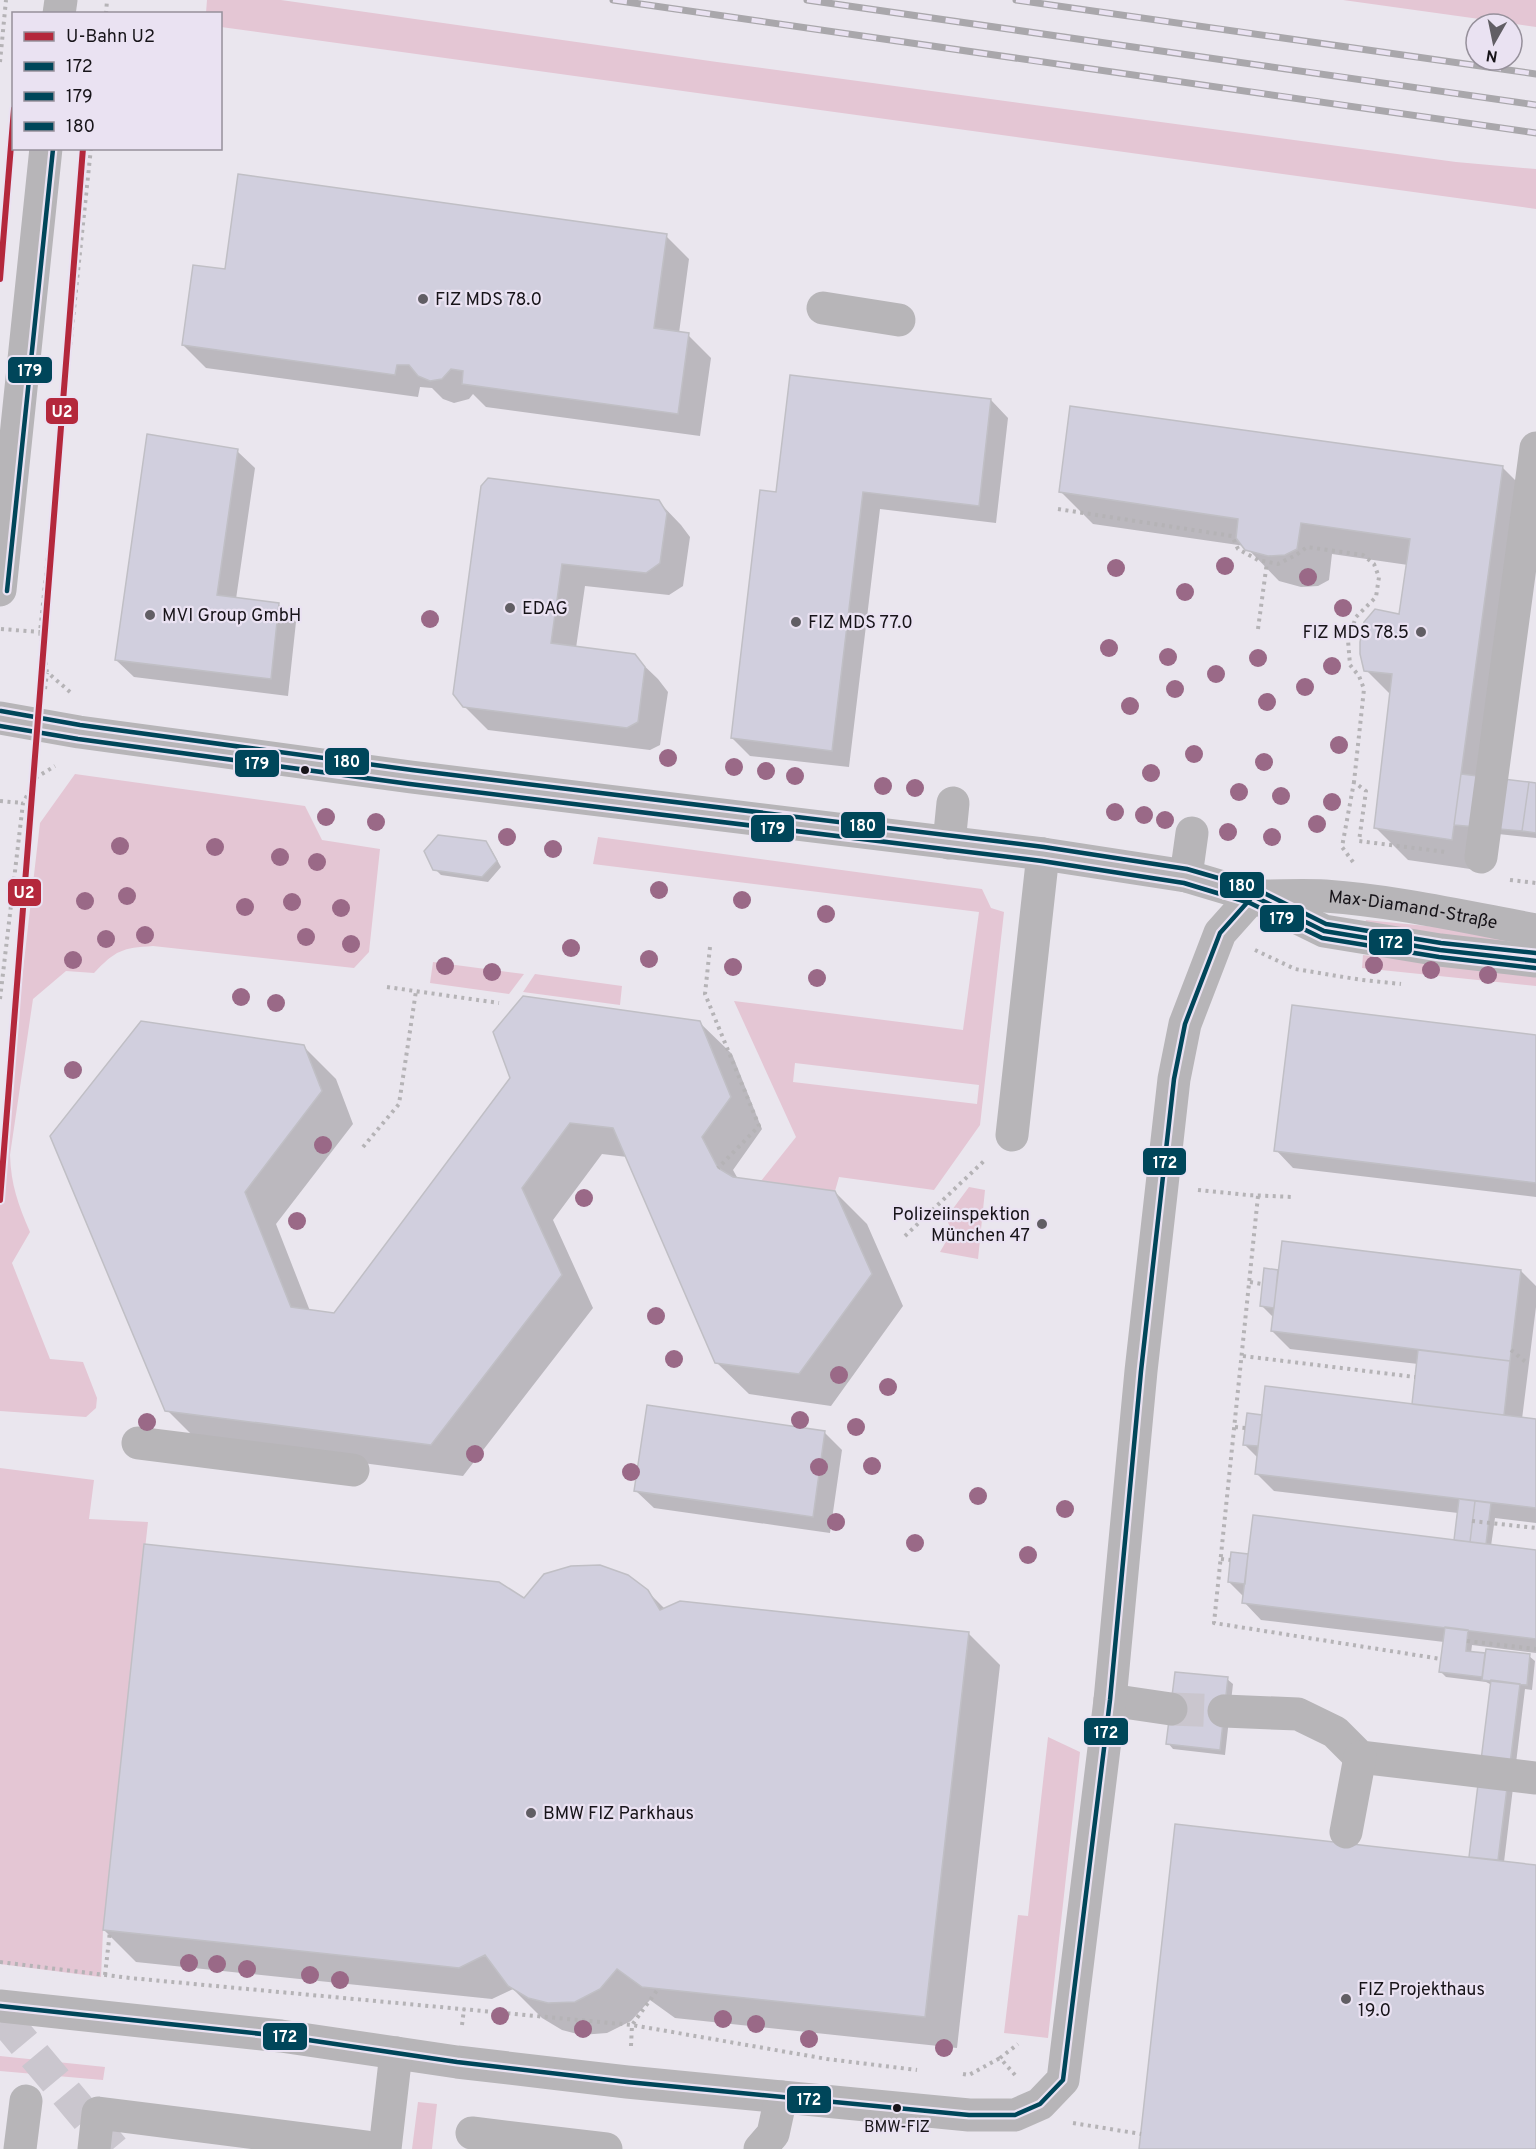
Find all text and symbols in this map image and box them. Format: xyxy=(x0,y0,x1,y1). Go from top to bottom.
legend xyxy=(12,12,222,150)
north arrow xyxy=(1464,12,1524,72)
text: U-Bahn U2 xyxy=(66,26,155,49)
text: N xyxy=(1485,44,1499,66)
text: 172 xyxy=(66,56,93,79)
text: 179 xyxy=(66,86,93,109)
text: 180 xyxy=(66,116,95,139)
place label: FIZ MDS 78.0 xyxy=(435,289,542,312)
marker: FIZ MDS 78.0 xyxy=(416,292,430,306)
line badge: 179 xyxy=(7,356,53,384)
text: 179 xyxy=(18,362,42,382)
line badge: U2 xyxy=(45,397,79,425)
text: U2 xyxy=(51,403,73,423)
place label: EDAG xyxy=(522,598,568,621)
marker: EDAG xyxy=(503,601,517,615)
place label: MVI Group GmbH xyxy=(162,605,301,628)
marker: MVI Group GmbH xyxy=(143,608,157,622)
place label: FIZ MDS 77.0 xyxy=(808,612,913,635)
marker: FIZ MDS 77.0 xyxy=(789,615,803,629)
place label: FIZ MDS 78.5 xyxy=(1302,622,1409,645)
marker: FIZ MDS 78.5 xyxy=(1414,625,1428,639)
line badge: 180 xyxy=(324,747,370,776)
line badge: 179 xyxy=(234,749,280,778)
text: 180 xyxy=(334,753,360,773)
text: 179 xyxy=(245,755,269,775)
unlabelled marker xyxy=(299,764,311,776)
line badge: 180 xyxy=(840,811,886,839)
line badge: 179 xyxy=(750,814,795,843)
text: 180 xyxy=(850,817,876,837)
text: 179 xyxy=(761,820,785,840)
line badge: 180 xyxy=(1219,871,1265,899)
text: 180 xyxy=(1229,877,1255,897)
line badge: U2 xyxy=(7,878,42,907)
text: U2 xyxy=(13,884,35,904)
street label: Max-Diamand-Straße xyxy=(1327,886,1499,935)
line badge: 179 xyxy=(1259,904,1305,933)
text: 179 xyxy=(1270,910,1294,930)
line badge: 172 xyxy=(1368,928,1413,956)
text: 172 xyxy=(1379,934,1403,954)
line badge: 172 xyxy=(1142,1147,1187,1176)
text: 172 xyxy=(1153,1154,1177,1174)
place label: Polizeiinspektion München 47 xyxy=(892,1204,1030,1248)
marker: Polizeiinspektion München 47 xyxy=(1035,1217,1049,1231)
line badge: 172 xyxy=(1083,1717,1129,1746)
text: 172 xyxy=(1094,1724,1118,1744)
place label: BMW FIZ Parkhaus xyxy=(543,1803,694,1826)
marker: BMW FIZ Parkhaus xyxy=(524,1806,538,1820)
place label: FIZ Projekthaus 19.0 xyxy=(1358,1979,1485,2023)
marker: FIZ Projekthaus 19.0 xyxy=(1339,1992,1353,2006)
line badge: 172 xyxy=(262,2022,308,2051)
text: 172 xyxy=(273,2028,297,2048)
line badge: 172 xyxy=(786,2085,832,2114)
text: 172 xyxy=(797,2091,821,2111)
marker: BMW-FIZ xyxy=(891,2102,903,2114)
place label: BMW-FIZ xyxy=(864,2118,930,2138)

